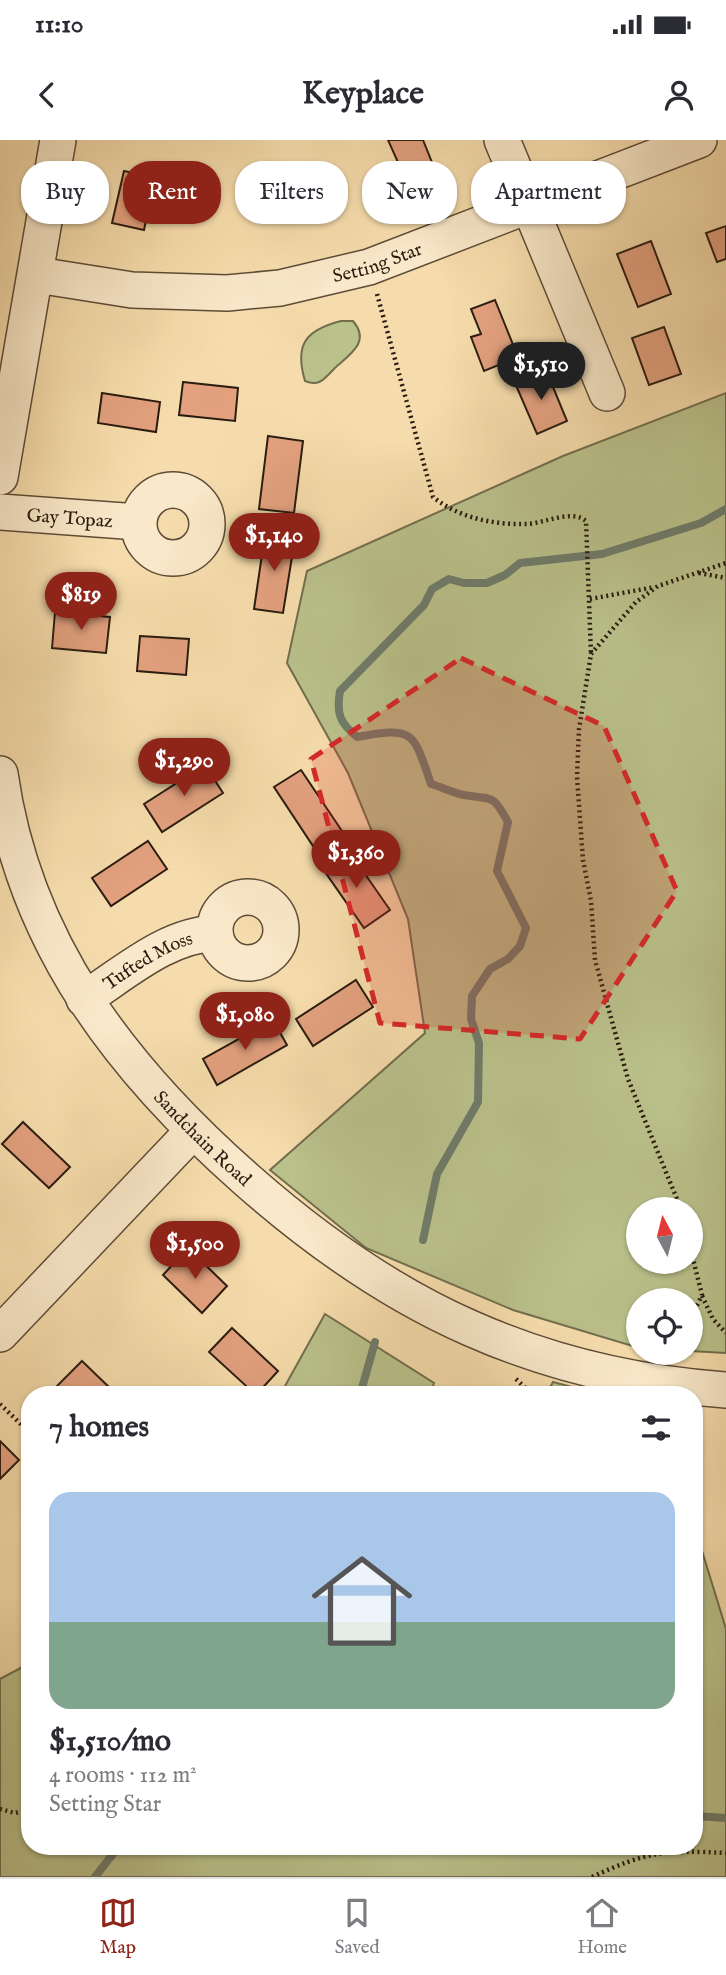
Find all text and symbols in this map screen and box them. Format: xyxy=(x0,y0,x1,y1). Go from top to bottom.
text: 11:10 xyxy=(35,8,84,41)
text: Keyplace xyxy=(302,74,424,115)
icon: back xyxy=(28,76,66,114)
icon: person xyxy=(660,76,698,114)
chip: Buy xyxy=(21,161,109,224)
chip: Rent xyxy=(123,161,221,224)
chip: Filters xyxy=(235,161,348,224)
chip: New xyxy=(362,161,457,224)
chip: Apartment xyxy=(471,161,626,224)
street label: Setting Star xyxy=(330,238,426,289)
pin: $1,510 xyxy=(484,342,598,402)
text: $1,510 xyxy=(513,350,569,379)
street label: Gay Topaz xyxy=(26,504,114,534)
pin: $1,140 xyxy=(217,514,331,573)
text: $1,140 xyxy=(245,521,303,550)
pin: $819 xyxy=(40,573,122,632)
text: $819 xyxy=(61,580,101,609)
pin: $1,290 xyxy=(127,738,241,798)
text: $1,290 xyxy=(154,746,214,775)
pin: $1,360 xyxy=(299,830,413,890)
text: $1,360 xyxy=(327,838,385,867)
street label: Tufted Moss xyxy=(99,927,196,997)
pin: $1,080 xyxy=(188,992,302,1052)
text: $1,080 xyxy=(215,1000,275,1029)
street label: Sandchain Road xyxy=(148,1086,256,1193)
north arrow xyxy=(626,1197,704,1274)
map controls xyxy=(626,1197,703,1365)
pin: $1,500 xyxy=(138,1222,252,1281)
text: $1,500 xyxy=(166,1229,224,1258)
button: locate xyxy=(626,1288,703,1365)
text: 7 homes xyxy=(49,1409,149,1447)
icon: filters xyxy=(637,1409,675,1447)
icon: home xyxy=(299,1538,425,1664)
text: $1,510/mo xyxy=(49,1723,171,1761)
text: 4 rooms · 112 m² xyxy=(49,1761,197,1790)
text: Setting Star xyxy=(49,1790,161,1819)
tab: Map xyxy=(99,1894,137,1960)
tab: Saved xyxy=(335,1894,380,1960)
tab: Home xyxy=(577,1894,627,1960)

